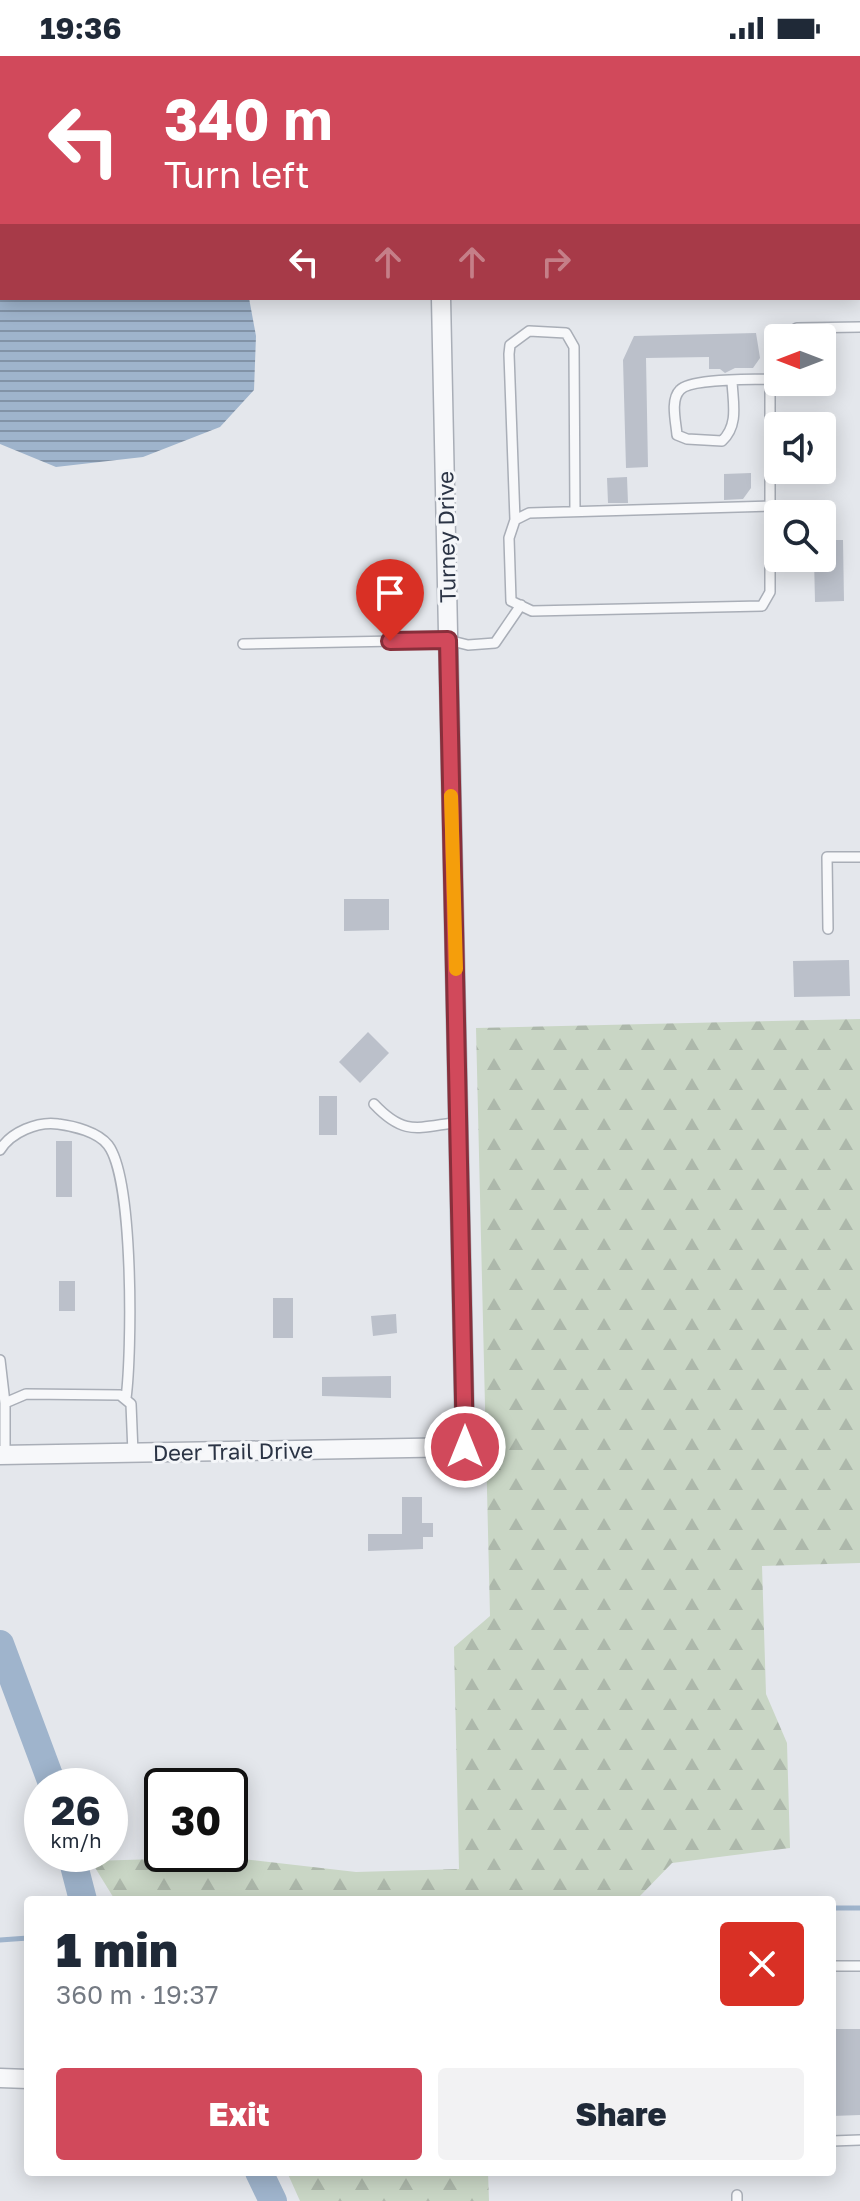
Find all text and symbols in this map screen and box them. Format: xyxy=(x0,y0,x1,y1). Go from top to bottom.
text: 19:36 xyxy=(40,10,121,46)
text: 340 m xyxy=(164,85,333,152)
icon: left xyxy=(32,88,136,192)
text: Turn left xyxy=(164,153,310,196)
icon: left xyxy=(282,240,326,284)
icon: ahead xyxy=(366,240,410,284)
icon: ahead xyxy=(450,240,494,284)
icon: right xyxy=(534,240,578,284)
north arrow xyxy=(764,324,836,396)
map controls xyxy=(764,324,836,572)
button: sound xyxy=(764,412,836,484)
street label: Turney Drive xyxy=(431,471,461,603)
button: search xyxy=(764,500,836,572)
pin xyxy=(356,559,424,641)
icon: arrive xyxy=(368,571,412,615)
position arrow xyxy=(423,1405,507,1489)
street label: Deer Trail Drive xyxy=(153,1436,313,1466)
speed limit sign: 30 xyxy=(144,1768,248,1872)
text: 26 xyxy=(51,1786,101,1834)
text: km/h xyxy=(51,1828,101,1852)
text: 1 min xyxy=(56,1920,178,1978)
button: close xyxy=(720,1922,804,2006)
text: 360 m · 19:37 xyxy=(56,1979,219,2010)
button: Exit xyxy=(56,2068,422,2160)
button: Share xyxy=(438,2068,804,2160)

